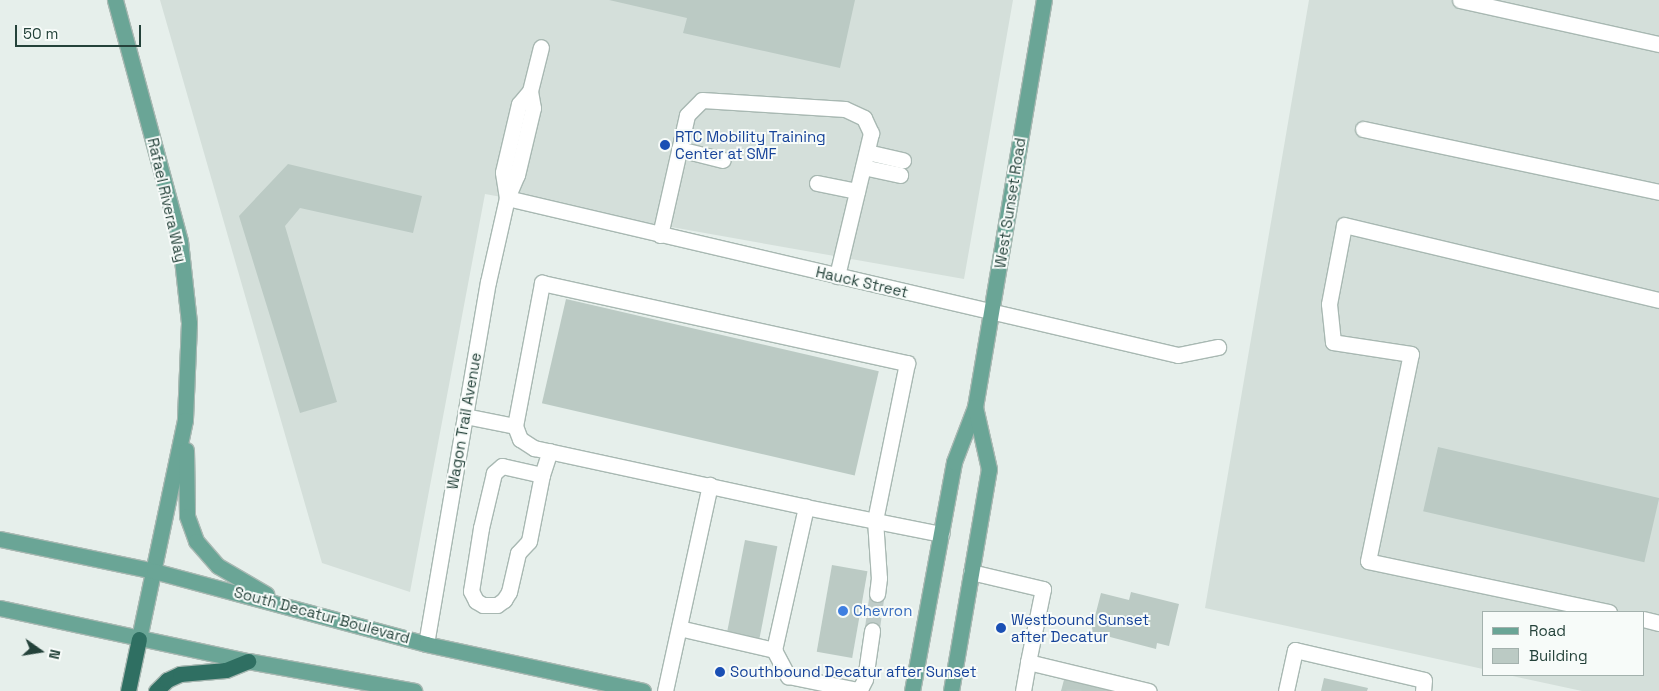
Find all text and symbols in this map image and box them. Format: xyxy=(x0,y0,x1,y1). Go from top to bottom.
scale bar xyxy=(18,15,144,47)
text: 50 m xyxy=(23,24,58,43)
place label: RTC Mobility Training Center at SMF xyxy=(675,127,826,162)
street label: Rafael Rivera Way xyxy=(144,136,190,264)
street label: West Sunset Road xyxy=(991,136,1029,270)
marker: RTC Mobility Training Center at SMF xyxy=(659,139,671,151)
street label: Hauck Street xyxy=(814,263,910,301)
street label: Wagon Trail Avenue xyxy=(443,351,485,491)
street label: South Decatur Boulevard xyxy=(232,583,412,647)
place label: Chevron xyxy=(853,602,912,620)
marker: Chevron xyxy=(837,605,849,617)
place label: Westbound Sunset after Decatur xyxy=(1011,610,1149,645)
legend xyxy=(1482,611,1644,676)
text: Road xyxy=(1529,621,1566,640)
marker: Westbound Sunset after Decatur xyxy=(995,622,1007,634)
north arrow xyxy=(15,626,65,676)
text: Building xyxy=(1529,646,1588,665)
text: N xyxy=(45,648,64,661)
place label: Southbound Decatur after Sunset xyxy=(730,663,977,681)
marker: Southbound Decatur after Sunset xyxy=(714,666,726,678)

